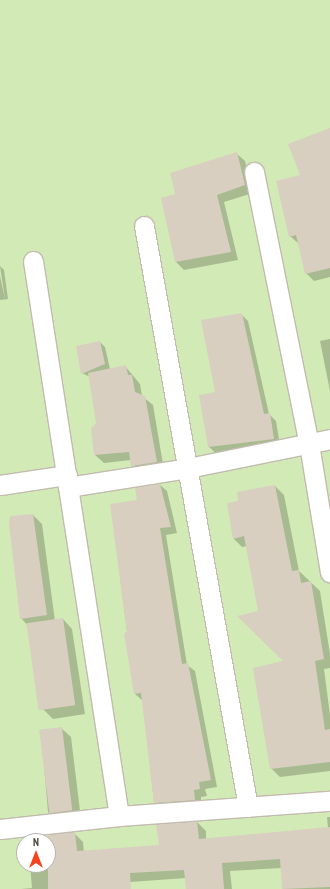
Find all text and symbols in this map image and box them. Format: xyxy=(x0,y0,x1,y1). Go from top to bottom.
north arrow xyxy=(16,833,56,873)
text: N xyxy=(33,835,39,849)

